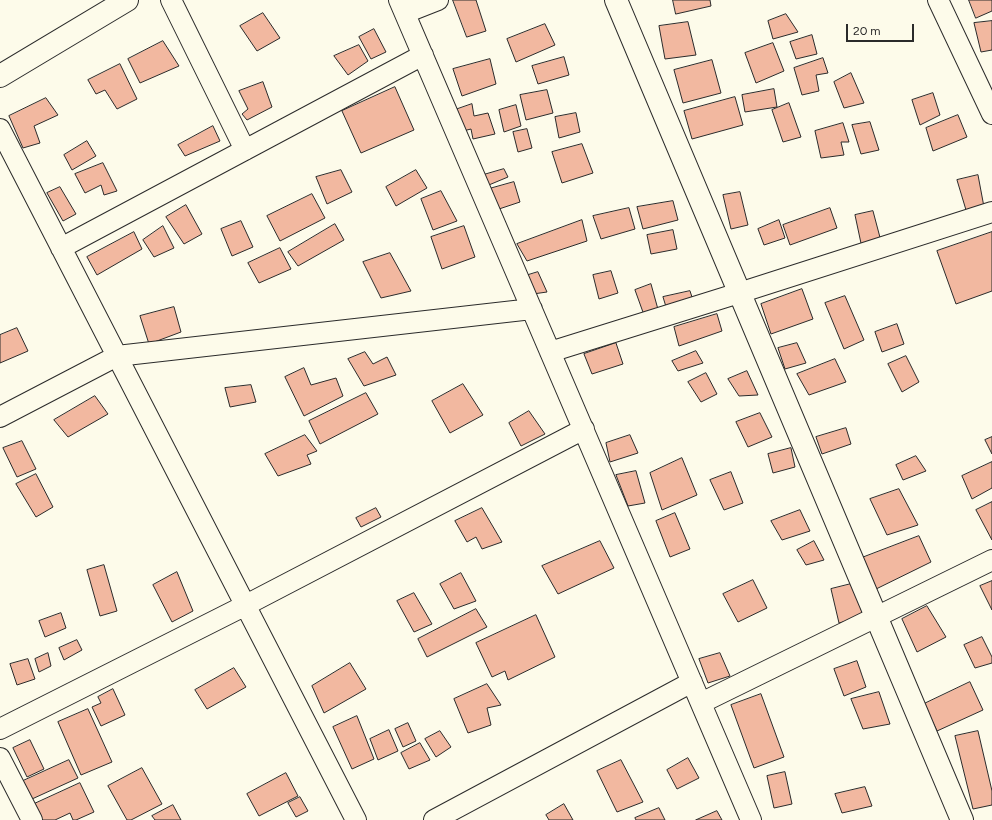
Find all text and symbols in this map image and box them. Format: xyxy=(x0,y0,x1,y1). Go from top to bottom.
scale bar xyxy=(848,16,916,42)
text: 20 m xyxy=(853,24,881,38)

